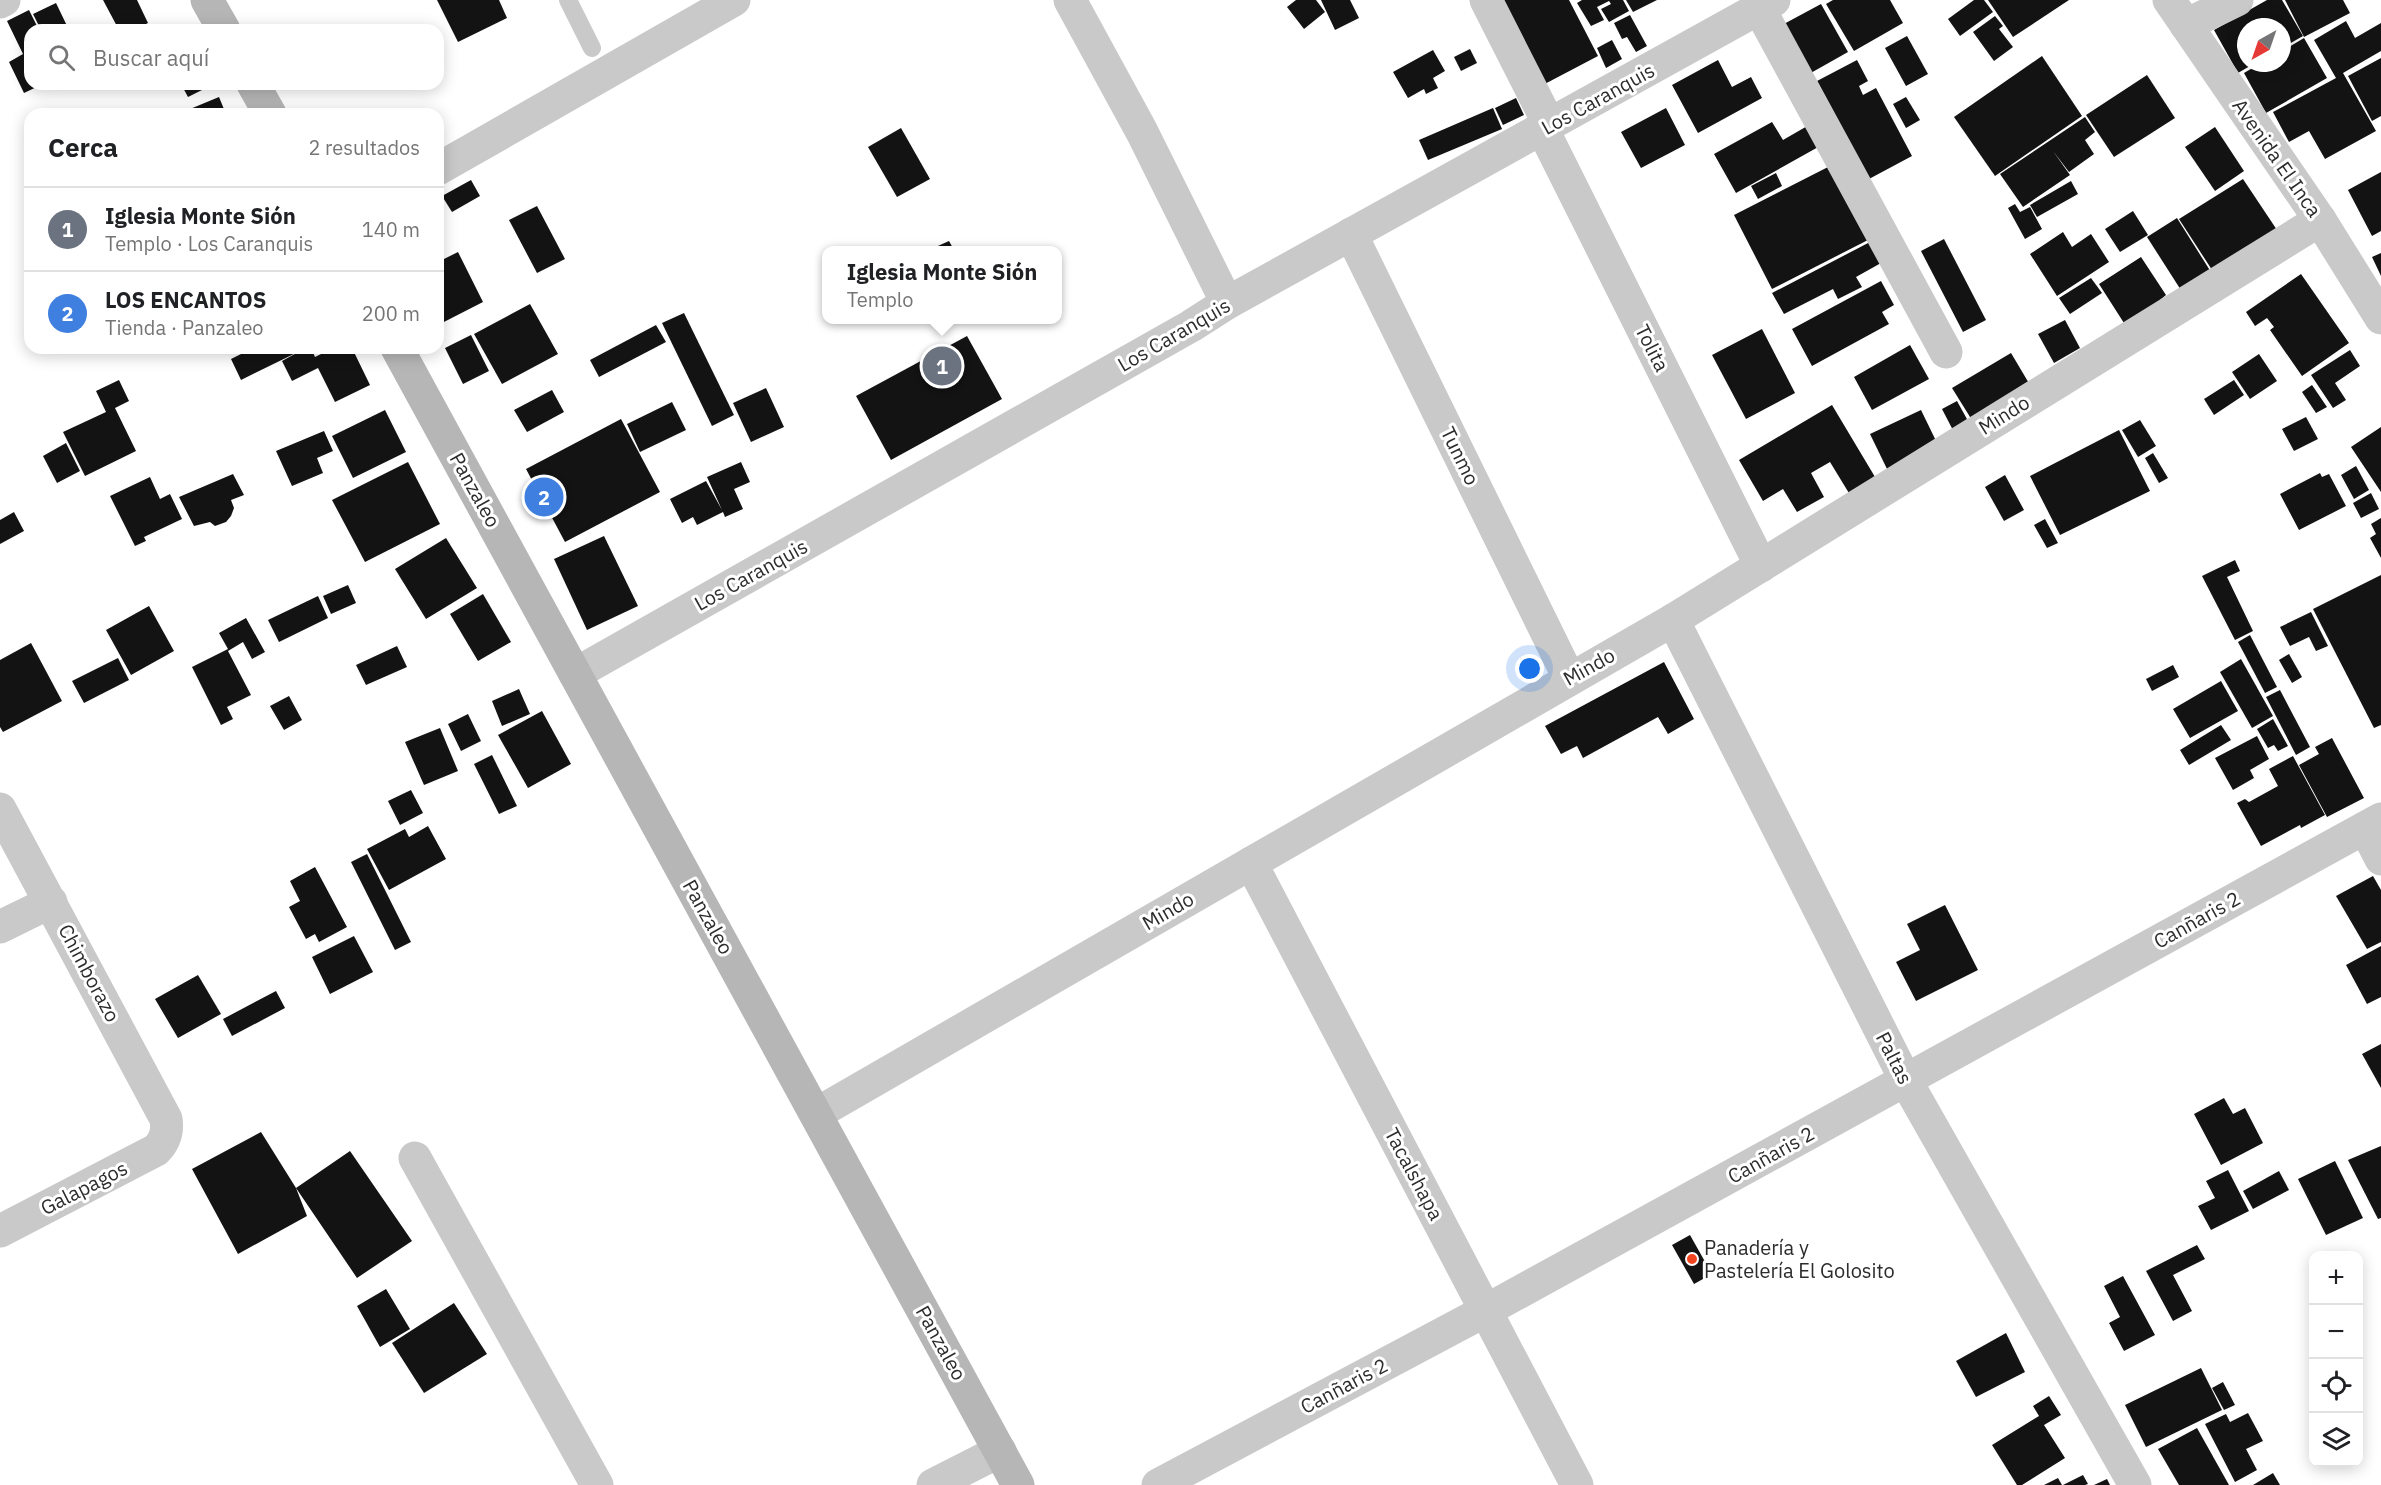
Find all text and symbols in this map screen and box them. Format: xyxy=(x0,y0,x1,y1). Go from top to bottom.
north arrow xyxy=(2237,18,2291,72)
search box xyxy=(24,24,444,90)
icon: search xyxy=(45,41,78,74)
text: Buscar aquí xyxy=(93,43,209,72)
street label: Los Caranquis xyxy=(1536,56,1659,141)
street label: Avenida El Inca xyxy=(2227,93,2328,222)
text: Cerca xyxy=(48,130,118,164)
text: 2 resultados xyxy=(308,134,420,161)
text: Iglesia Monte Sión xyxy=(105,201,296,230)
text: 1 xyxy=(62,216,74,243)
text: 140 m xyxy=(362,216,420,243)
text: Templo · Los Caranquis xyxy=(105,230,313,257)
popup xyxy=(822,246,1062,324)
text: Iglesia Monte Sión xyxy=(847,257,1037,286)
text: LOS ENCANTOS xyxy=(105,285,266,314)
text: Templo xyxy=(847,286,913,313)
street label: Los Caranquis xyxy=(1113,291,1235,378)
text: 2 xyxy=(62,300,74,327)
text: 200 m xyxy=(362,300,420,327)
text: Tienda · Panzaleo xyxy=(105,314,264,341)
street label: Tolita xyxy=(1629,320,1676,376)
pin: 1 xyxy=(922,344,962,388)
street label: Mindo xyxy=(1973,388,2034,441)
street label: Tunmo xyxy=(1435,422,1486,489)
street label: Panzaleo xyxy=(444,448,507,532)
pin: 2 xyxy=(524,474,564,520)
street label: Los Caranquis xyxy=(689,532,812,617)
street label: Mindo xyxy=(1558,641,1620,692)
your location xyxy=(1515,654,1544,683)
street label: Panzaleo xyxy=(677,875,740,959)
street label: Mindo xyxy=(1137,885,1198,936)
street label: Canñaris 2 xyxy=(2149,885,2245,954)
street label: Chimborazo xyxy=(52,919,127,1026)
street label: Paltas xyxy=(1870,1027,1919,1089)
street label: Canñaris 2 xyxy=(1723,1120,1819,1189)
street label: Tacalshapa xyxy=(1379,1123,1450,1225)
street label: Galapagos xyxy=(36,1154,132,1221)
place label: Panadería y Pastelería El Golosito xyxy=(1704,1234,1895,1284)
map controls xyxy=(2309,1251,2363,1467)
button: + xyxy=(2309,1251,2363,1305)
marker: Panadería y Pastelería El Golosito xyxy=(1685,1252,1699,1266)
street label: Panzaleo xyxy=(910,1301,973,1385)
button: − xyxy=(2309,1305,2363,1359)
street label: Canñaris 2 xyxy=(1295,1351,1392,1420)
button: locate xyxy=(2309,1359,2363,1413)
button: layers xyxy=(2309,1413,2363,1467)

